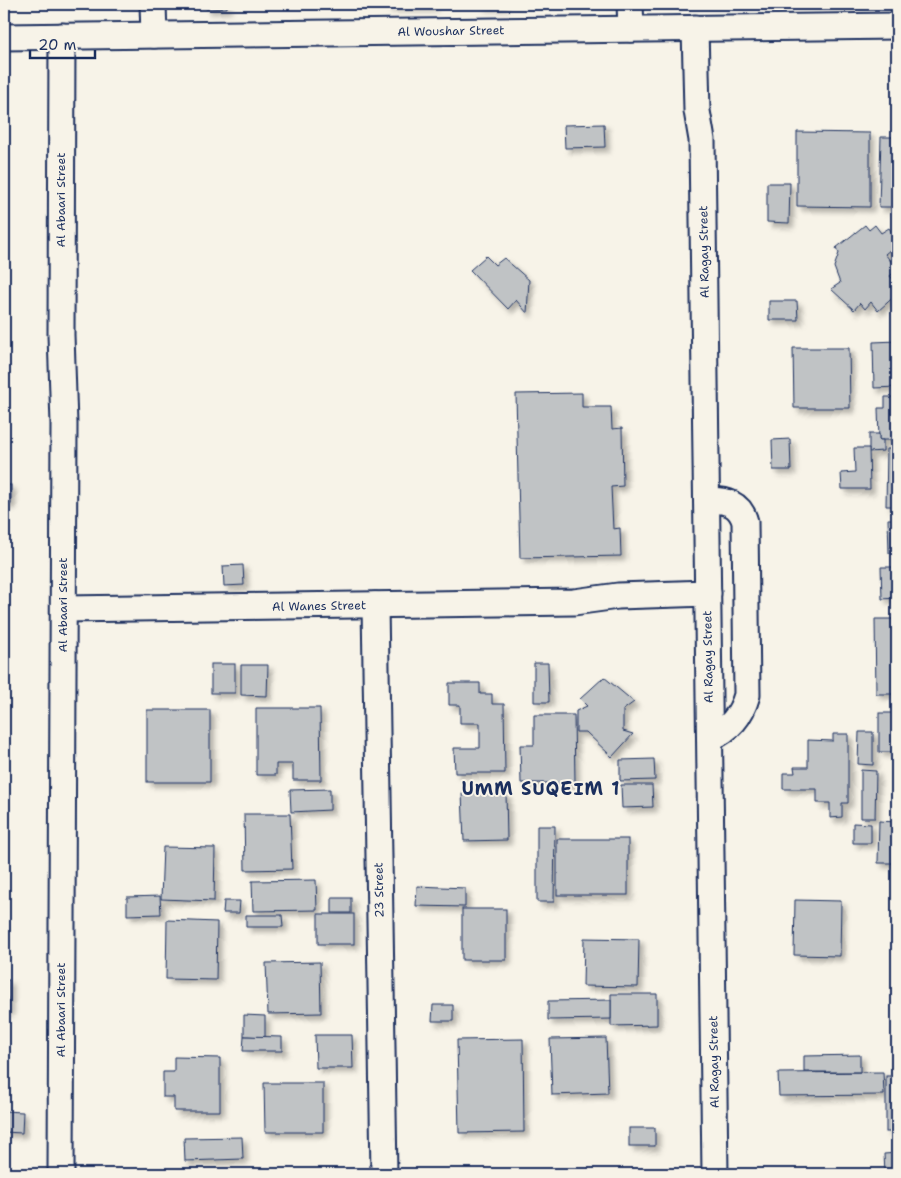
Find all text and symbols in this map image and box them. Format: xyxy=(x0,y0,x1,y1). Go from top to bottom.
street label: Al Woushar Street xyxy=(397,22,505,40)
scale bar xyxy=(30,28,95,60)
text: 20 m xyxy=(38,35,77,55)
street label: Al Abaari Street xyxy=(53,153,69,247)
street label: Al Ragay Street xyxy=(695,206,713,298)
street label: Al Abaari Street xyxy=(55,558,71,652)
street label: Al Wanes Street xyxy=(272,597,366,615)
street label: Al Ragay Street xyxy=(699,611,717,703)
district label: UMM SUQEIM 1 xyxy=(461,777,621,801)
street label: 23 Street xyxy=(371,862,387,918)
street label: Al Abaari Street xyxy=(53,963,69,1057)
street label: Al Ragay Street xyxy=(705,1016,723,1108)

